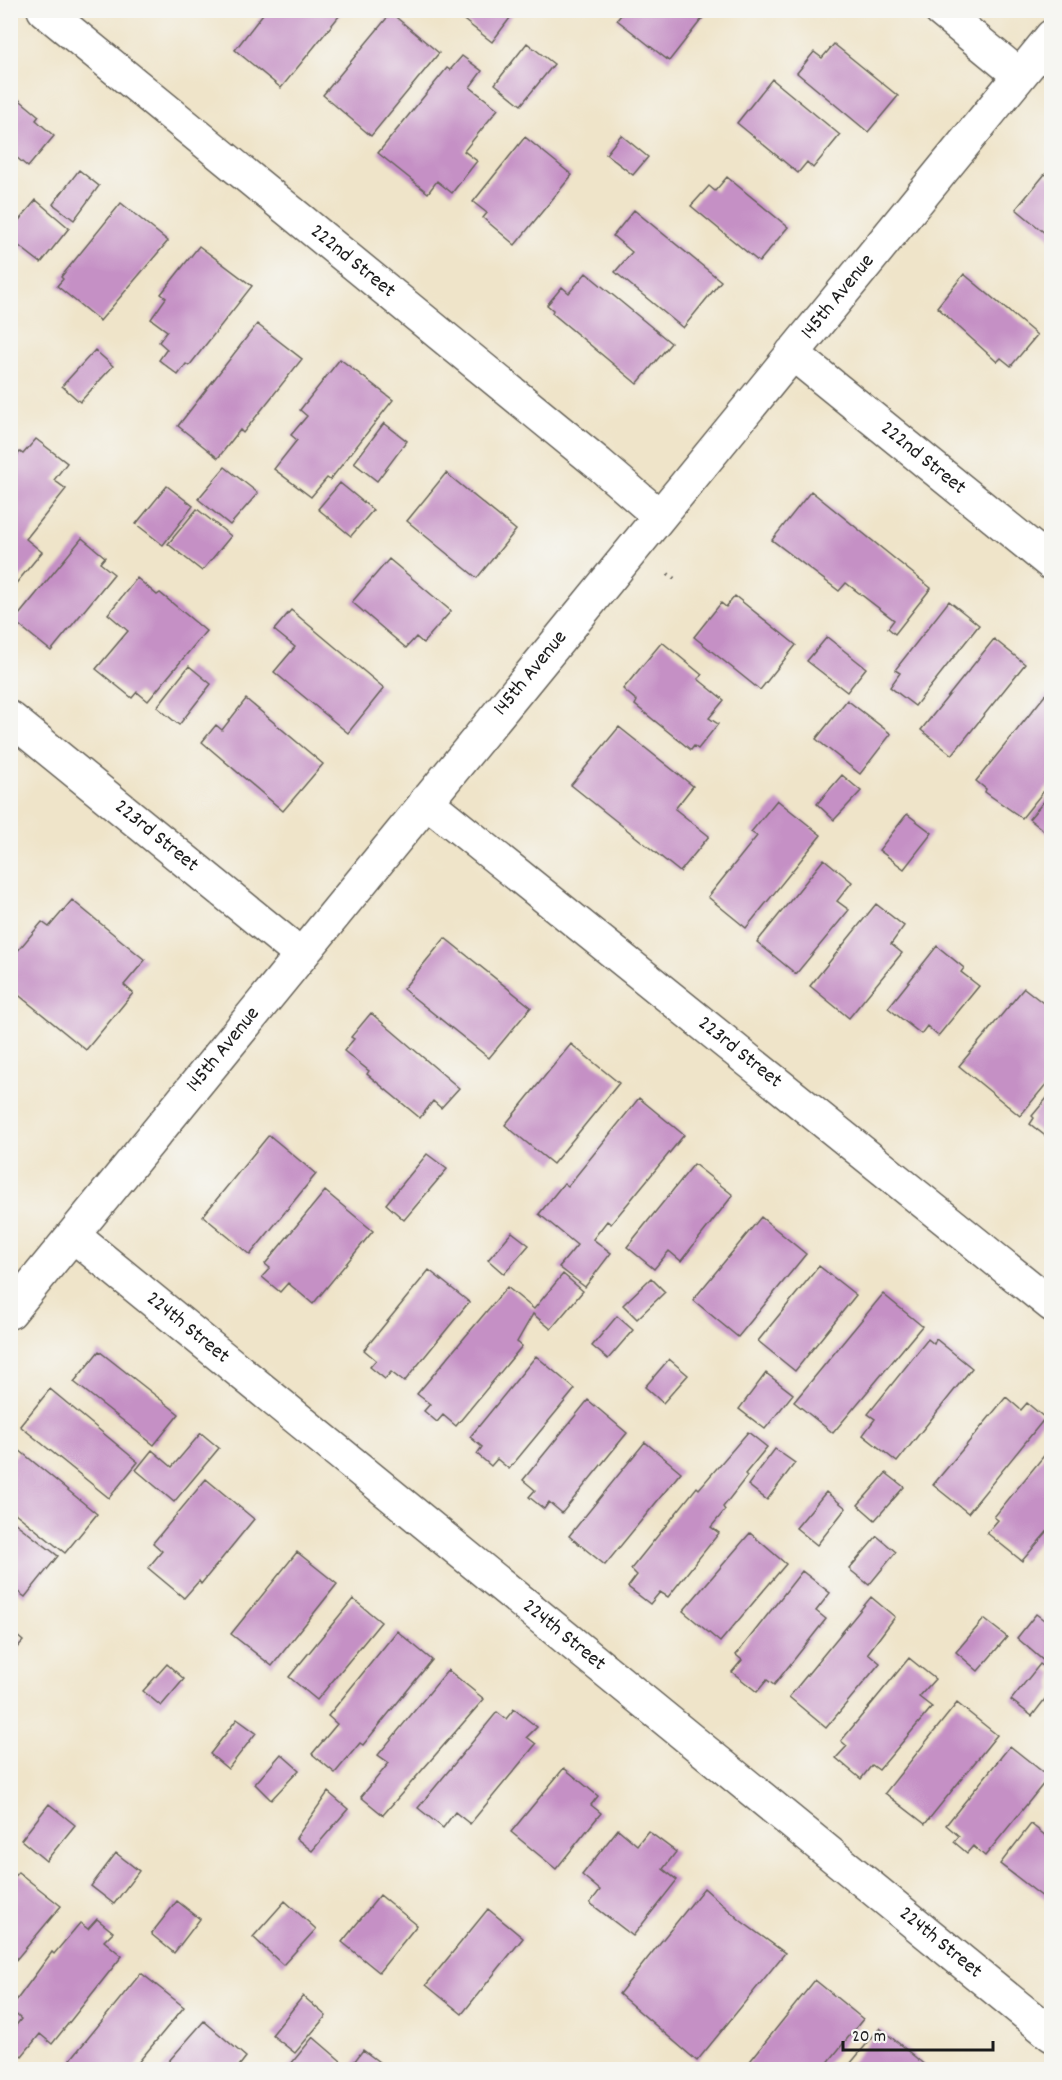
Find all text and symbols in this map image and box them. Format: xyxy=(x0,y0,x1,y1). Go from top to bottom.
street label: 222nd Street xyxy=(303,218,402,306)
street label: 145th Avenue xyxy=(794,248,883,347)
street label: 222nd Street xyxy=(873,415,972,503)
street label: 145th Avenue xyxy=(487,624,575,723)
street label: 223rd Street xyxy=(107,793,205,880)
street label: 145th Avenue xyxy=(180,1001,268,1099)
street label: 223rd Street xyxy=(690,1010,788,1097)
street label: 224th Street xyxy=(139,1285,236,1372)
street label: 224th Street xyxy=(515,1592,612,1679)
street label: 224th Street xyxy=(891,1900,988,1987)
scale bar xyxy=(843,2014,993,2052)
text: 20 m xyxy=(852,2025,886,2050)

